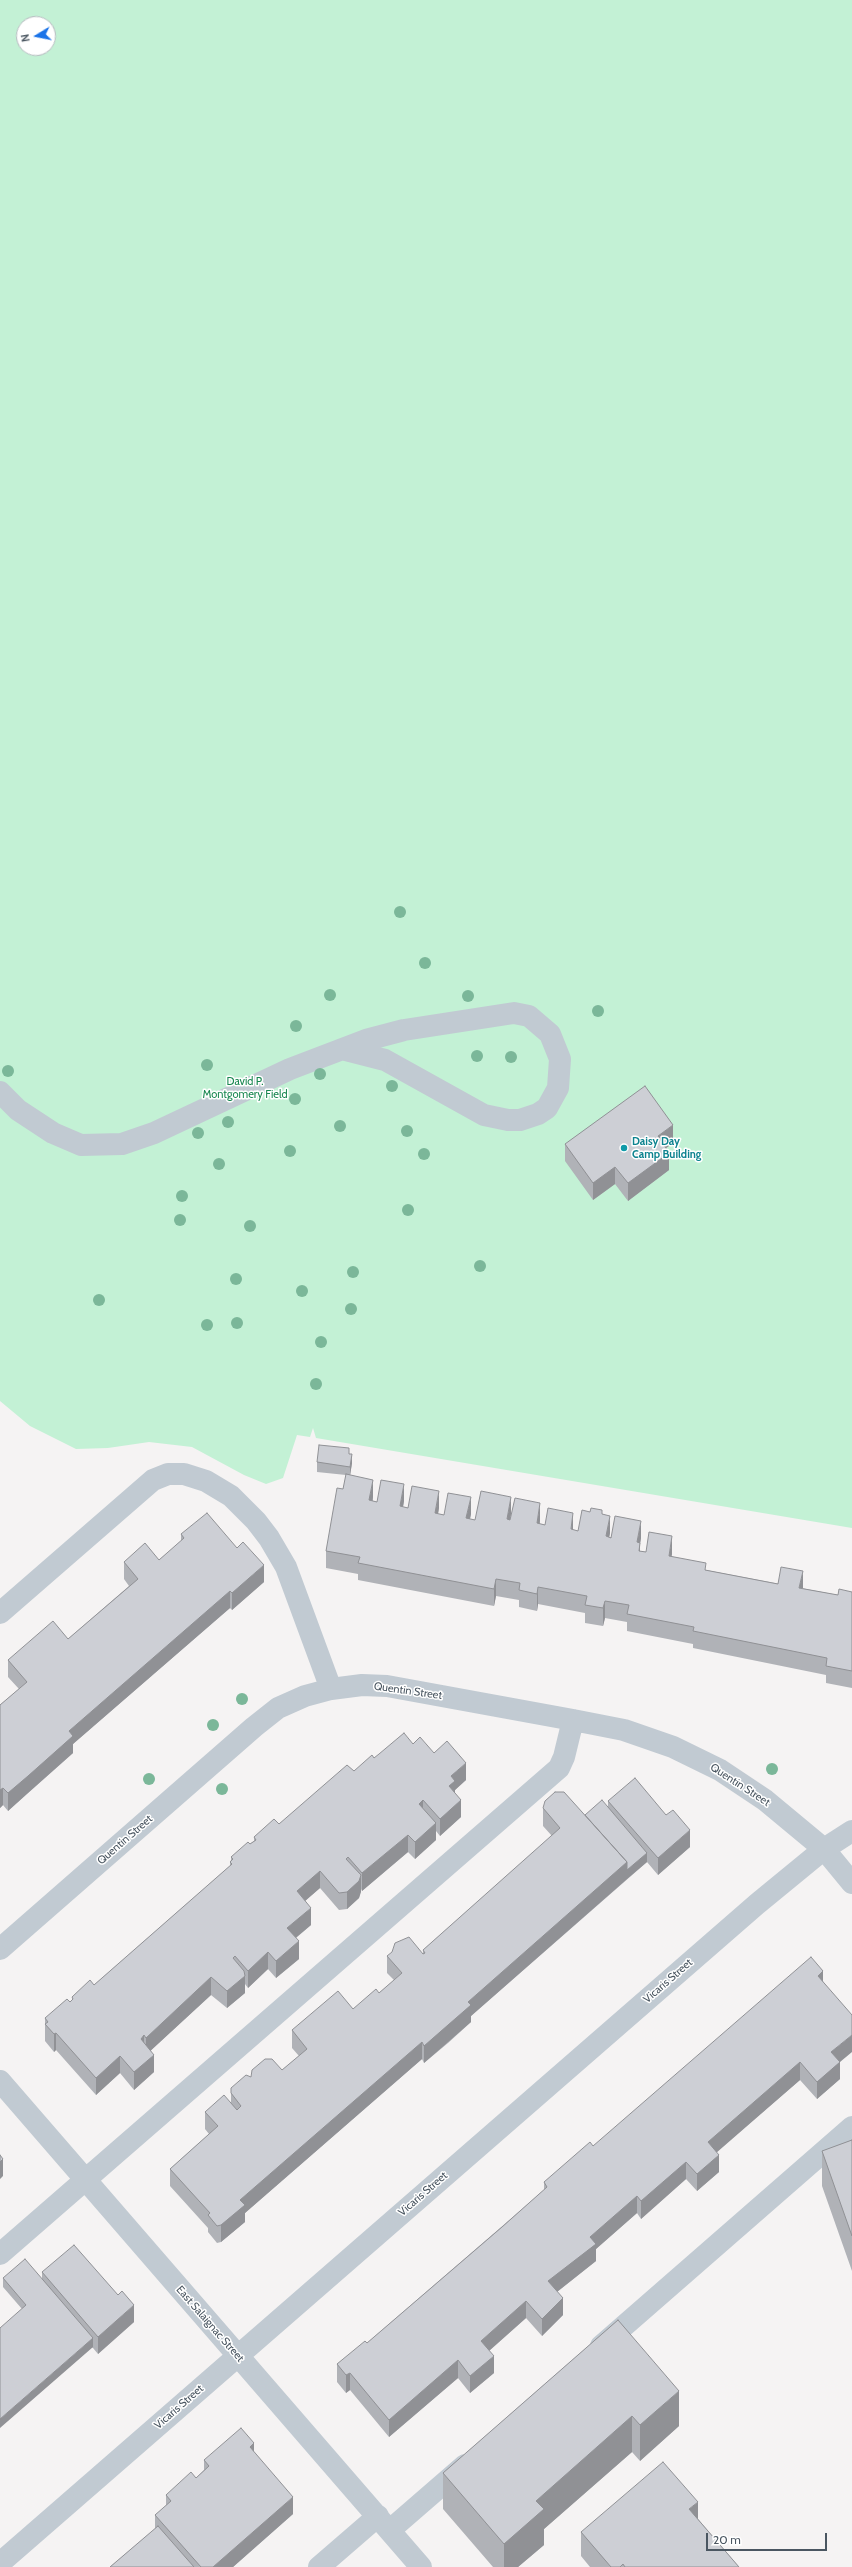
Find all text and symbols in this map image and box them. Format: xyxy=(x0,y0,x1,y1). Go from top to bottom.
north arrow xyxy=(16,16,56,56)
text: N xyxy=(18,33,33,43)
park label: David P. Montgomery Field xyxy=(202,1075,288,1101)
place label: Daisy Day Camp Building xyxy=(632,1135,701,1161)
marker: Daisy Day Camp Building xyxy=(619,1143,629,1153)
street label: Quentin Street xyxy=(373,1680,443,1702)
street label: Quentin Street xyxy=(708,1761,772,1809)
street label: Quentin Street xyxy=(95,1812,155,1868)
street label: Vicaris Street xyxy=(641,1956,695,2006)
street label: Vicaris Street xyxy=(396,2169,450,2219)
street label: East Salaignac Street xyxy=(173,2283,247,2365)
street label: Vicaris Street xyxy=(152,2382,206,2432)
scale bar xyxy=(708,2525,829,2551)
text: 20 m xyxy=(713,2532,741,2547)

